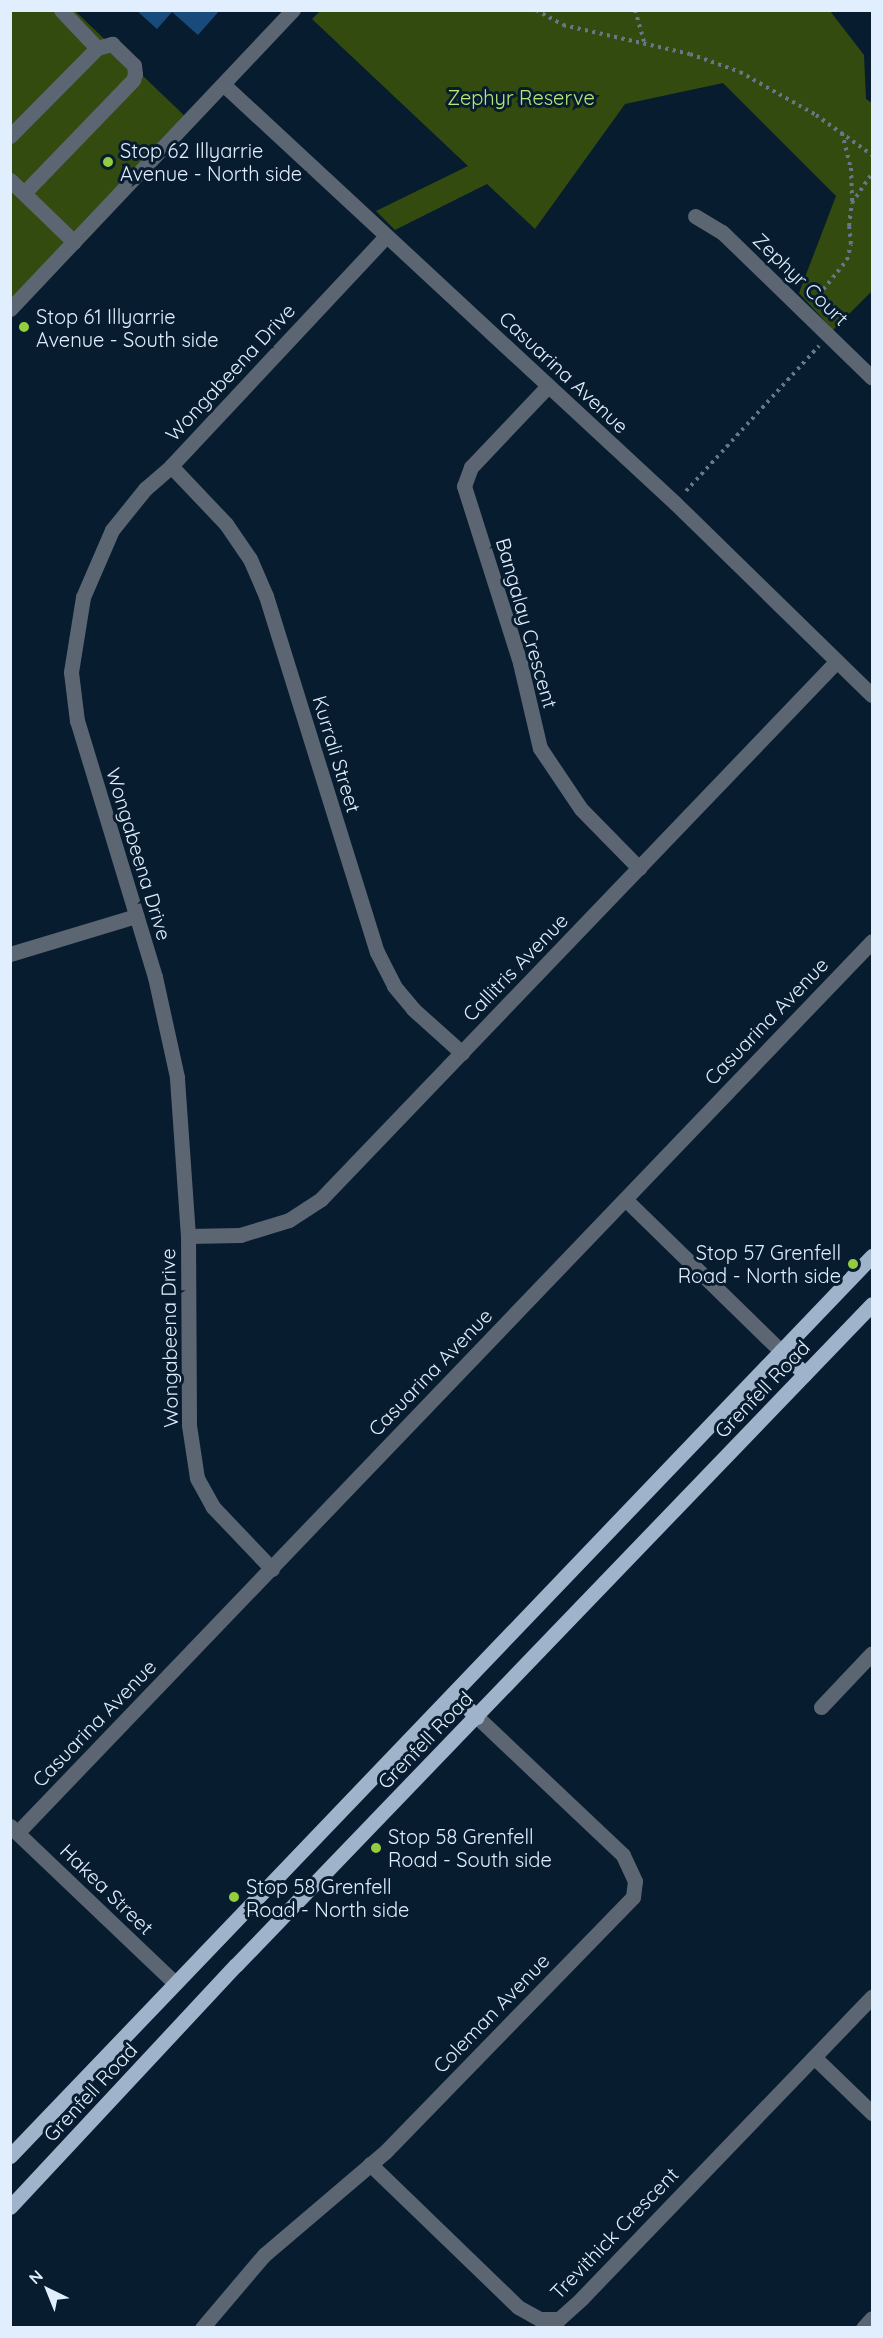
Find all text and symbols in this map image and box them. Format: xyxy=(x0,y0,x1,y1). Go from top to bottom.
park label: Zephyr Reserve xyxy=(447,85,595,109)
place label: Stop 62 Illyarrie Avenue - North side xyxy=(120,138,302,185)
marker: Stop 62 Illyarrie Avenue - North side xyxy=(101,155,115,169)
street label: Zephyr Court xyxy=(748,228,854,330)
street label: Wongabeena Drive xyxy=(160,298,300,446)
place label: Stop 61 Illyarrie Avenue - South side xyxy=(36,304,218,351)
street label: Casuarina Avenue xyxy=(495,306,633,438)
marker: Stop 61 Illyarrie Avenue - South side xyxy=(17,320,31,334)
street label: Bangalay Crescent xyxy=(491,535,563,711)
street label: Kurrali Street xyxy=(308,693,366,815)
street label: Wongabeena Drive xyxy=(101,765,177,943)
street label: Callitris Avenue xyxy=(458,908,572,1026)
street label: Casuarina Avenue xyxy=(699,952,833,1090)
place label: Stop 57 Grenfell Road - North side xyxy=(678,1240,841,1287)
street label: Wongabeena Drive xyxy=(155,1248,183,1428)
marker: Stop 57 Grenfell Road - North side xyxy=(846,1257,860,1271)
street label: Casuarina Avenue xyxy=(363,1303,497,1441)
street label: Grenfell Road xyxy=(710,1335,814,1443)
street label: Casuarina Avenue xyxy=(27,1654,161,1792)
street label: Grenfell Road xyxy=(373,1686,477,1794)
place label: Stop 58 Grenfell Road - South side xyxy=(388,1824,552,1871)
street label: Hakea Street xyxy=(55,1839,159,1939)
marker: Stop 58 Grenfell Road - South side xyxy=(369,1841,383,1855)
place label: Stop 58 Grenfell Road - North side xyxy=(246,1874,409,1921)
marker: Stop 58 Grenfell Road - North side xyxy=(227,1890,241,1904)
street label: Coleman Avenue xyxy=(428,1948,554,2078)
street label: Grenfell Road xyxy=(38,2038,142,2146)
street label: Trevithick Crescent xyxy=(545,2162,683,2304)
north arrow xyxy=(18,2260,78,2320)
text: N xyxy=(25,2266,47,2288)

